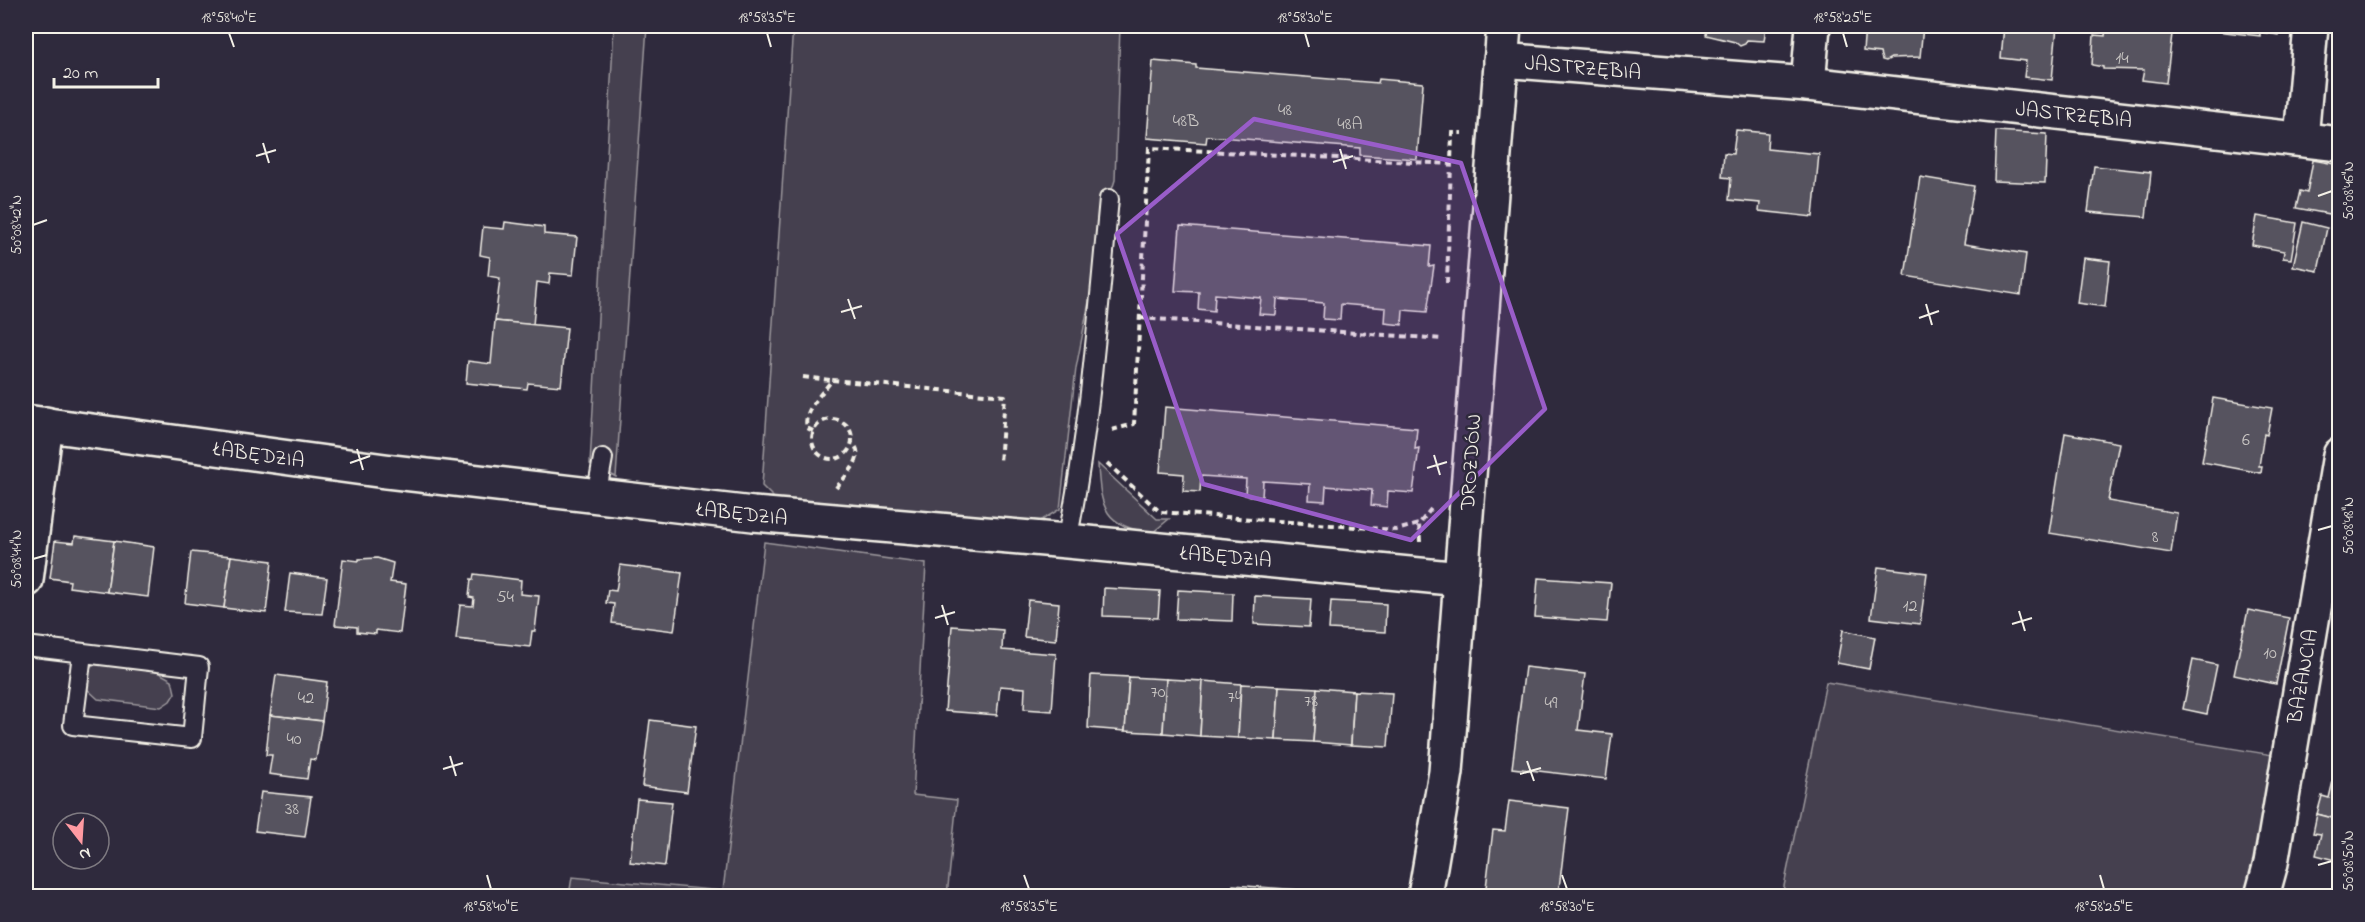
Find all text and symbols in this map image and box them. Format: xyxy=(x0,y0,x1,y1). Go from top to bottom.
text: 18°58'40"E xyxy=(201,7,257,29)
text: 18°58'35"E xyxy=(738,7,796,29)
text: 18°58'30"E xyxy=(1277,7,1333,29)
text: 18°58'25"E xyxy=(1814,7,1872,29)
house number: 14 xyxy=(2115,46,2129,72)
street label: JASTRZĘBIA xyxy=(1523,49,1642,89)
scale bar xyxy=(54,51,158,89)
text: 20 m xyxy=(63,61,98,87)
street label: JASTRZĘBIA xyxy=(2014,95,2134,137)
house number: 48 xyxy=(1278,98,1292,124)
house number: 48B xyxy=(1173,109,1199,135)
house number: 48A xyxy=(1337,112,1363,138)
text: 50°08'46"N xyxy=(2338,161,2360,221)
text: 50°08'42"N xyxy=(6,195,28,255)
street label: DROZDÓW xyxy=(1454,413,1490,512)
house number: 6 xyxy=(2242,428,2250,454)
street label: ŁABĘDZIA xyxy=(210,435,306,477)
street label: ŁABĘDZIA xyxy=(694,495,789,535)
text: 50°08'48"N xyxy=(2338,497,2360,555)
house number: 8 xyxy=(2152,525,2159,551)
text: 50°08'44"N xyxy=(6,530,28,588)
street label: ŁABĘDZIA xyxy=(1178,539,1273,577)
house number: 54 xyxy=(496,585,514,611)
house number: 12 xyxy=(1903,594,1917,620)
street label: BAŻANCIA xyxy=(2281,627,2327,727)
house number: 10 xyxy=(2263,641,2277,667)
house number: 70 xyxy=(1150,680,1166,706)
house number: 74 xyxy=(1228,685,1243,711)
house number: 42 xyxy=(298,686,314,712)
house number: 78 xyxy=(1304,689,1318,715)
house number: 49 xyxy=(1545,691,1558,717)
house number: 40 xyxy=(286,727,302,753)
house number: 38 xyxy=(285,797,299,823)
north arrow xyxy=(51,811,111,871)
text: 50°08'50"N xyxy=(2338,830,2360,892)
text: N xyxy=(76,840,93,867)
text: 18°58'40"E xyxy=(463,896,519,918)
text: 18°58'35"E xyxy=(1000,896,1058,918)
text: 18°58'30"E xyxy=(1539,896,1595,918)
text: 18°58'25"E xyxy=(2075,896,2133,918)

